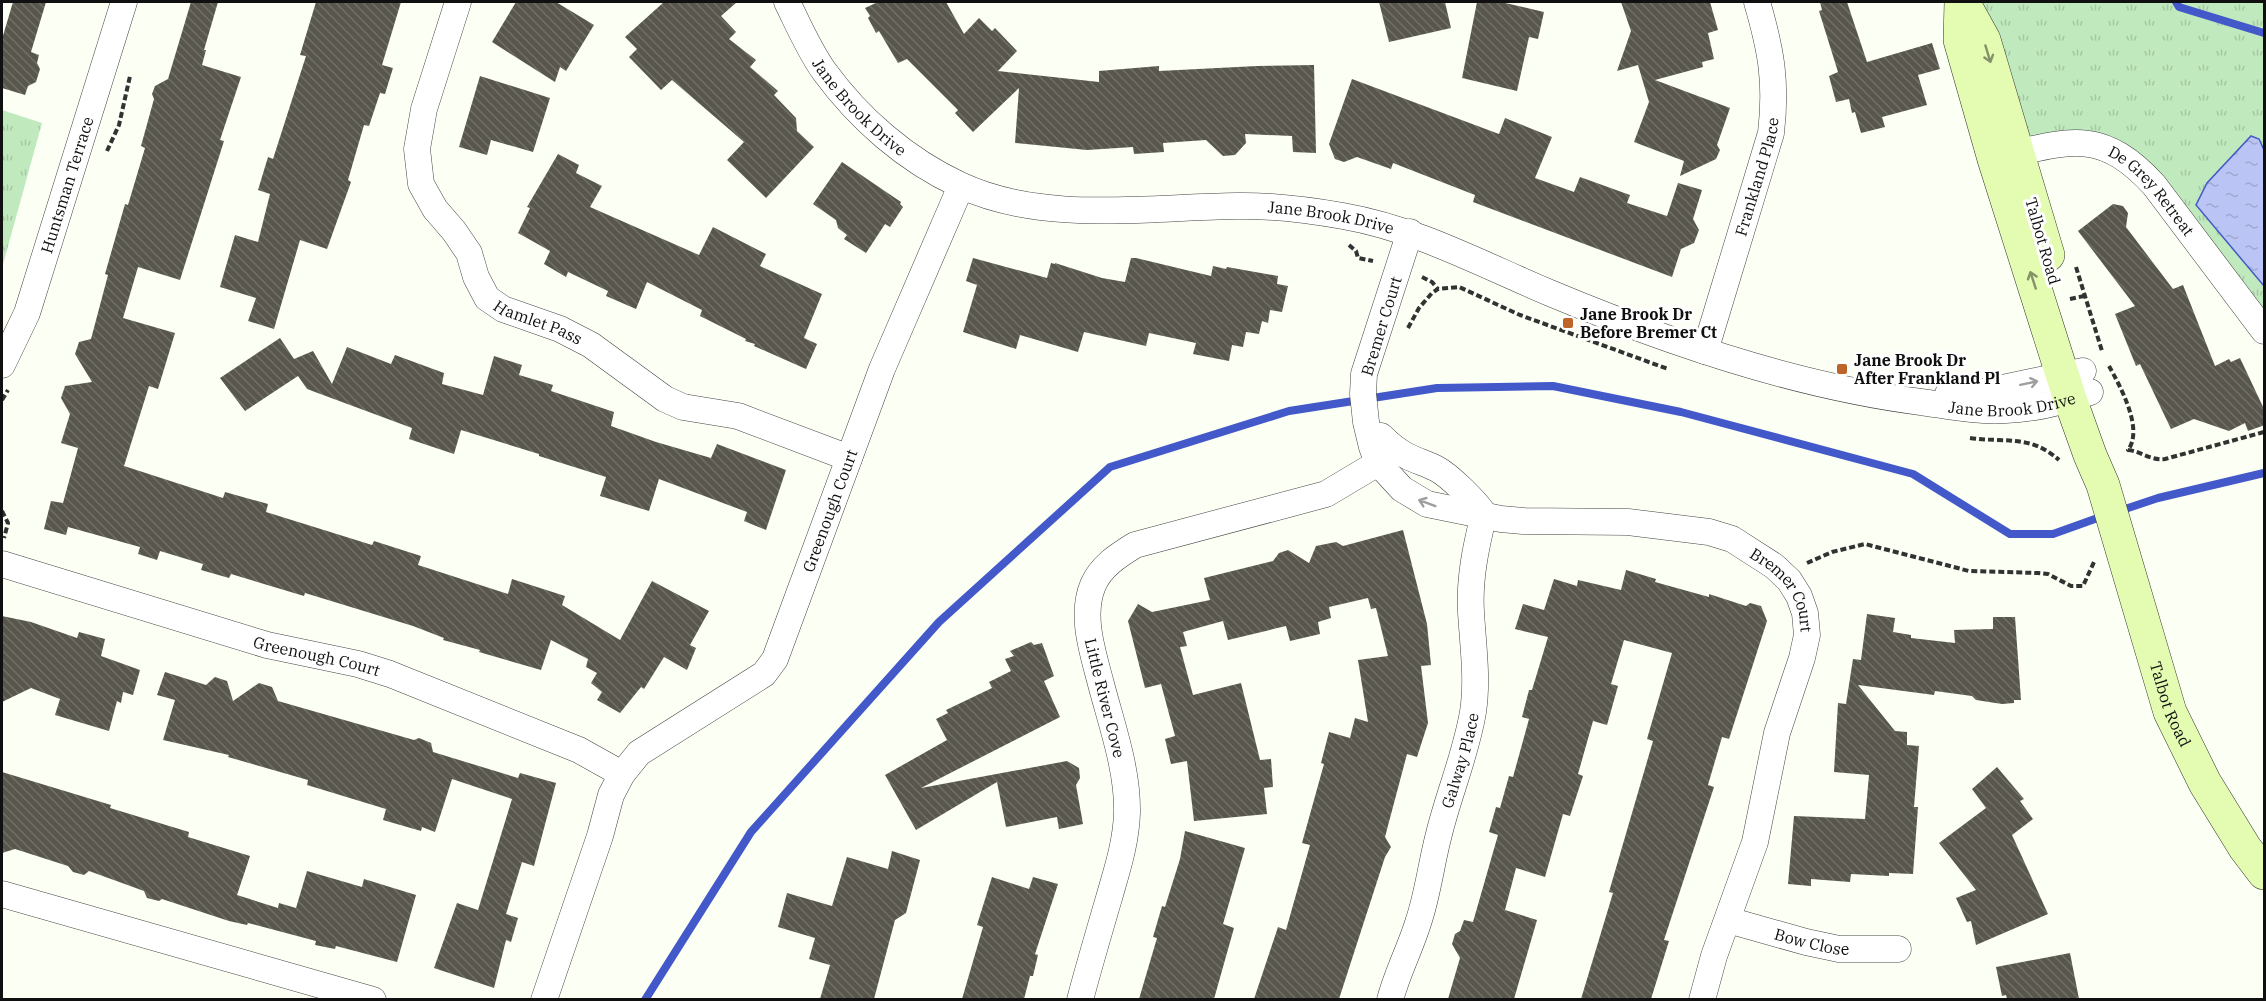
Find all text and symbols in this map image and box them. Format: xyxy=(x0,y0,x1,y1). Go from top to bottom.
one-way arrow xyxy=(1983,44,1994,63)
street label: Jane Brook Drive xyxy=(808,55,910,160)
street label: Huntsman Terrace xyxy=(36,114,98,256)
street label: Frankland Place xyxy=(1730,116,1782,238)
street label: De Grey Retreat xyxy=(2105,141,2199,240)
street label: Talbot Road xyxy=(2021,195,2065,287)
street label: Jane Brook Drive xyxy=(1267,197,1397,238)
one-way arrow xyxy=(2027,271,2038,290)
street label: Bremer Court xyxy=(1356,273,1406,378)
street label: Hamlet Pass xyxy=(490,296,586,349)
place label: Jane Brook Dr Before Bremer Ct xyxy=(1580,304,1717,342)
marker: Jane Brook Dr Before Bremer Ct xyxy=(1561,316,1575,330)
place label: Jane Brook Dr After Frankland Pl xyxy=(1854,350,2000,388)
marker: Jane Brook Dr After Frankland Pl xyxy=(1835,362,1849,376)
one-way arrow xyxy=(2019,377,2038,388)
street label: Jane Brook Drive xyxy=(1947,388,2078,420)
street label: Greenough Court xyxy=(798,446,862,575)
one-way arrow xyxy=(1419,496,1437,507)
street label: Bremer Court xyxy=(1746,543,1817,633)
street label: Greenough Court xyxy=(251,631,383,680)
street label: Little River Cove xyxy=(1080,636,1130,760)
street label: Talbot Road xyxy=(2146,659,2196,750)
street label: Galway Place xyxy=(1437,711,1483,811)
street label: Bow Close xyxy=(1772,924,1849,959)

